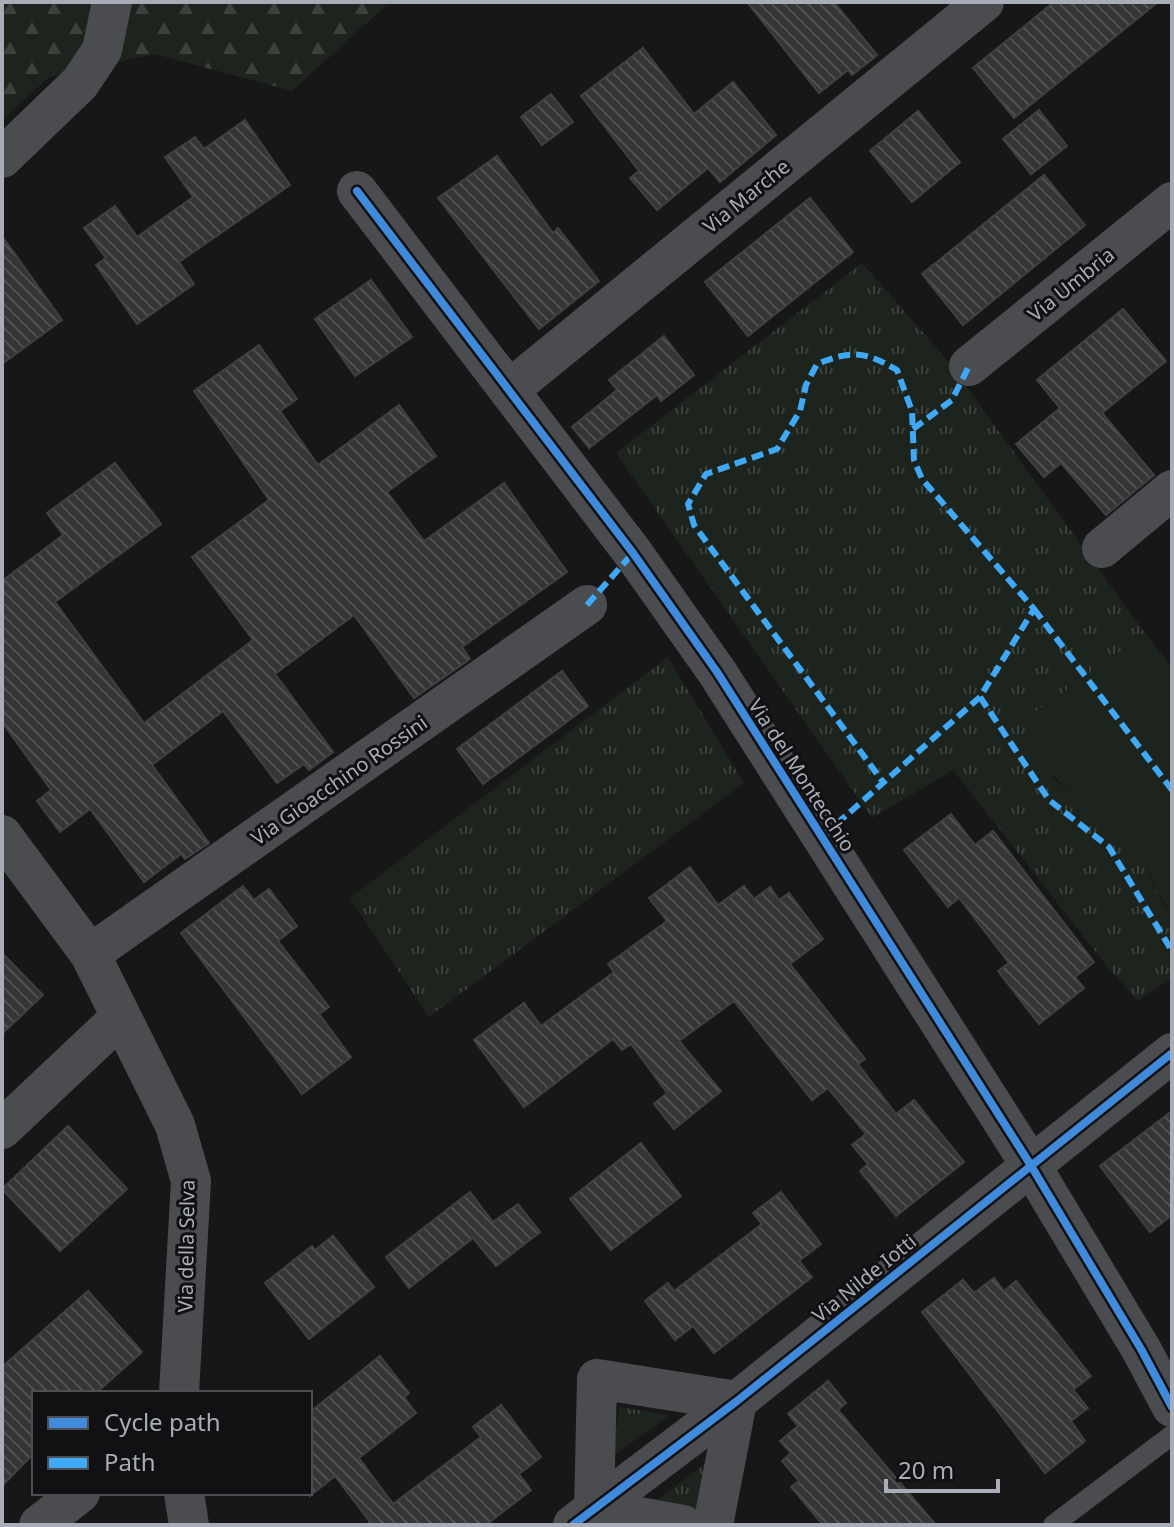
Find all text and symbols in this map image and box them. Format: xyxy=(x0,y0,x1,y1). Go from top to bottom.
street label: Via Marche xyxy=(697,153,795,239)
street label: Via Umbria xyxy=(1022,241,1120,327)
street label: Via del Montecchio xyxy=(742,693,862,857)
street label: Via Gioacchino Rossini xyxy=(245,709,433,851)
street label: Via della Selva xyxy=(171,1179,201,1313)
street label: Via Nilde Iotti xyxy=(806,1228,922,1328)
legend xyxy=(32,1391,312,1495)
text: Cycle path xyxy=(104,1405,221,1438)
scale bar xyxy=(886,1443,998,1493)
text: Path xyxy=(104,1445,155,1478)
text: 20 m xyxy=(898,1453,954,1486)

